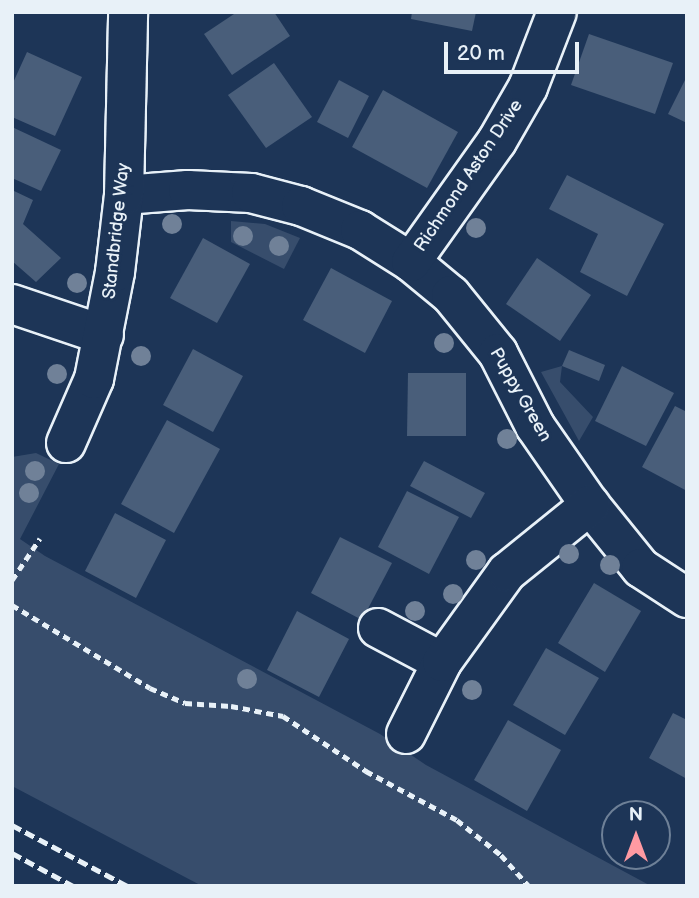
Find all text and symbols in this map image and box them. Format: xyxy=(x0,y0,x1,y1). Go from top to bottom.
scale bar xyxy=(447,28,582,72)
text: 20 m xyxy=(457,41,505,66)
street label: Richmond Aston Drive xyxy=(410,96,528,256)
street label: Standbridge Way xyxy=(99,162,135,300)
street label: Puppy Green xyxy=(484,344,556,446)
north arrow xyxy=(601,800,671,870)
text: N xyxy=(629,804,643,827)

